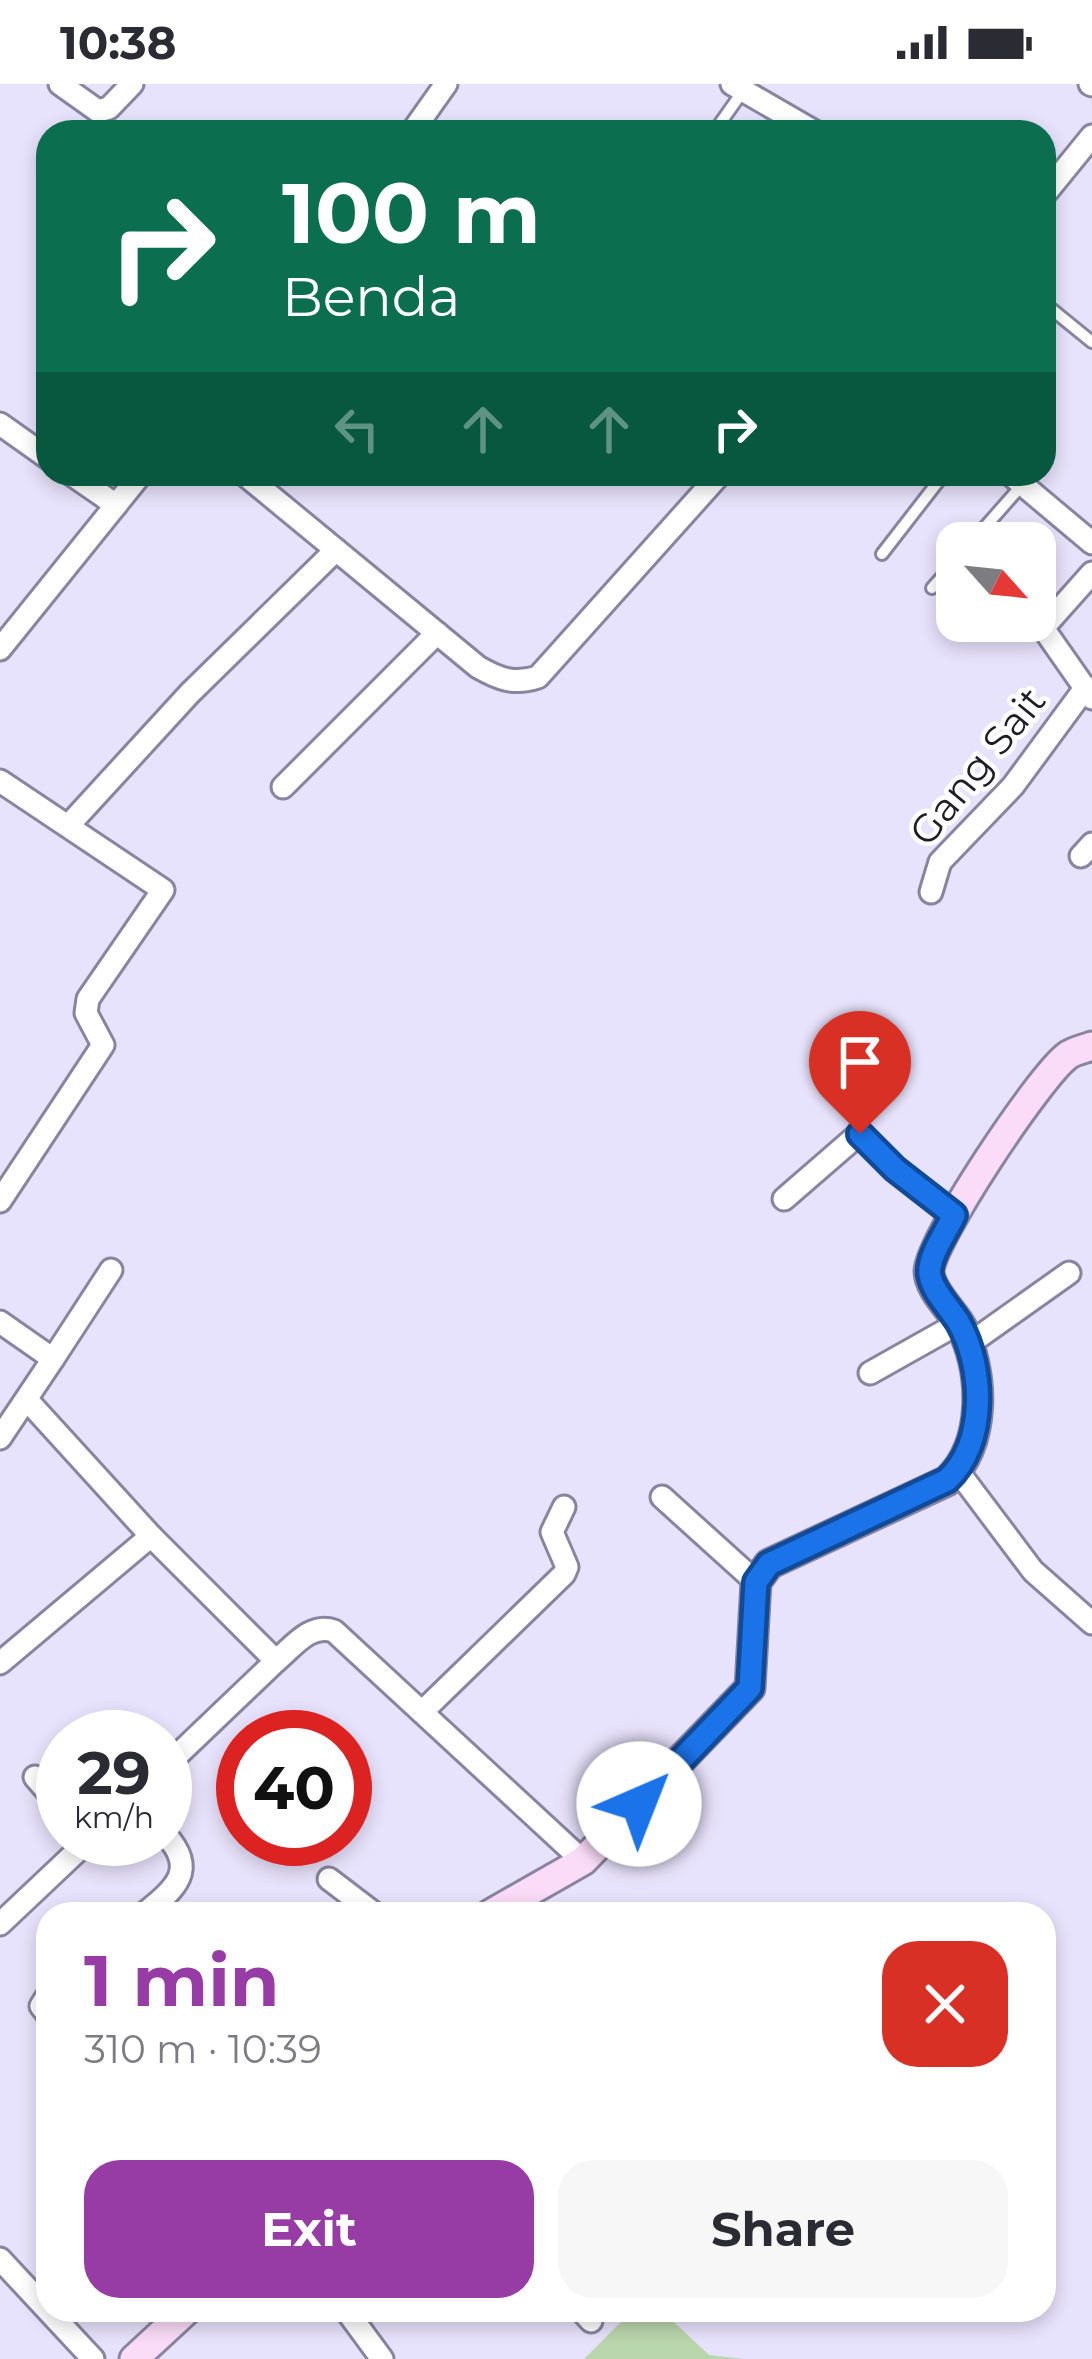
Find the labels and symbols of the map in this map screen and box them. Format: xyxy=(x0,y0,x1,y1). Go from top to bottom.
north arrow xyxy=(936,522,1056,642)
street label: Gang Sait xyxy=(899,677,1055,855)
pin xyxy=(809,1011,911,1134)
speed limit sign: 40 xyxy=(216,1710,372,1866)
position arrow xyxy=(576,1741,702,1867)

